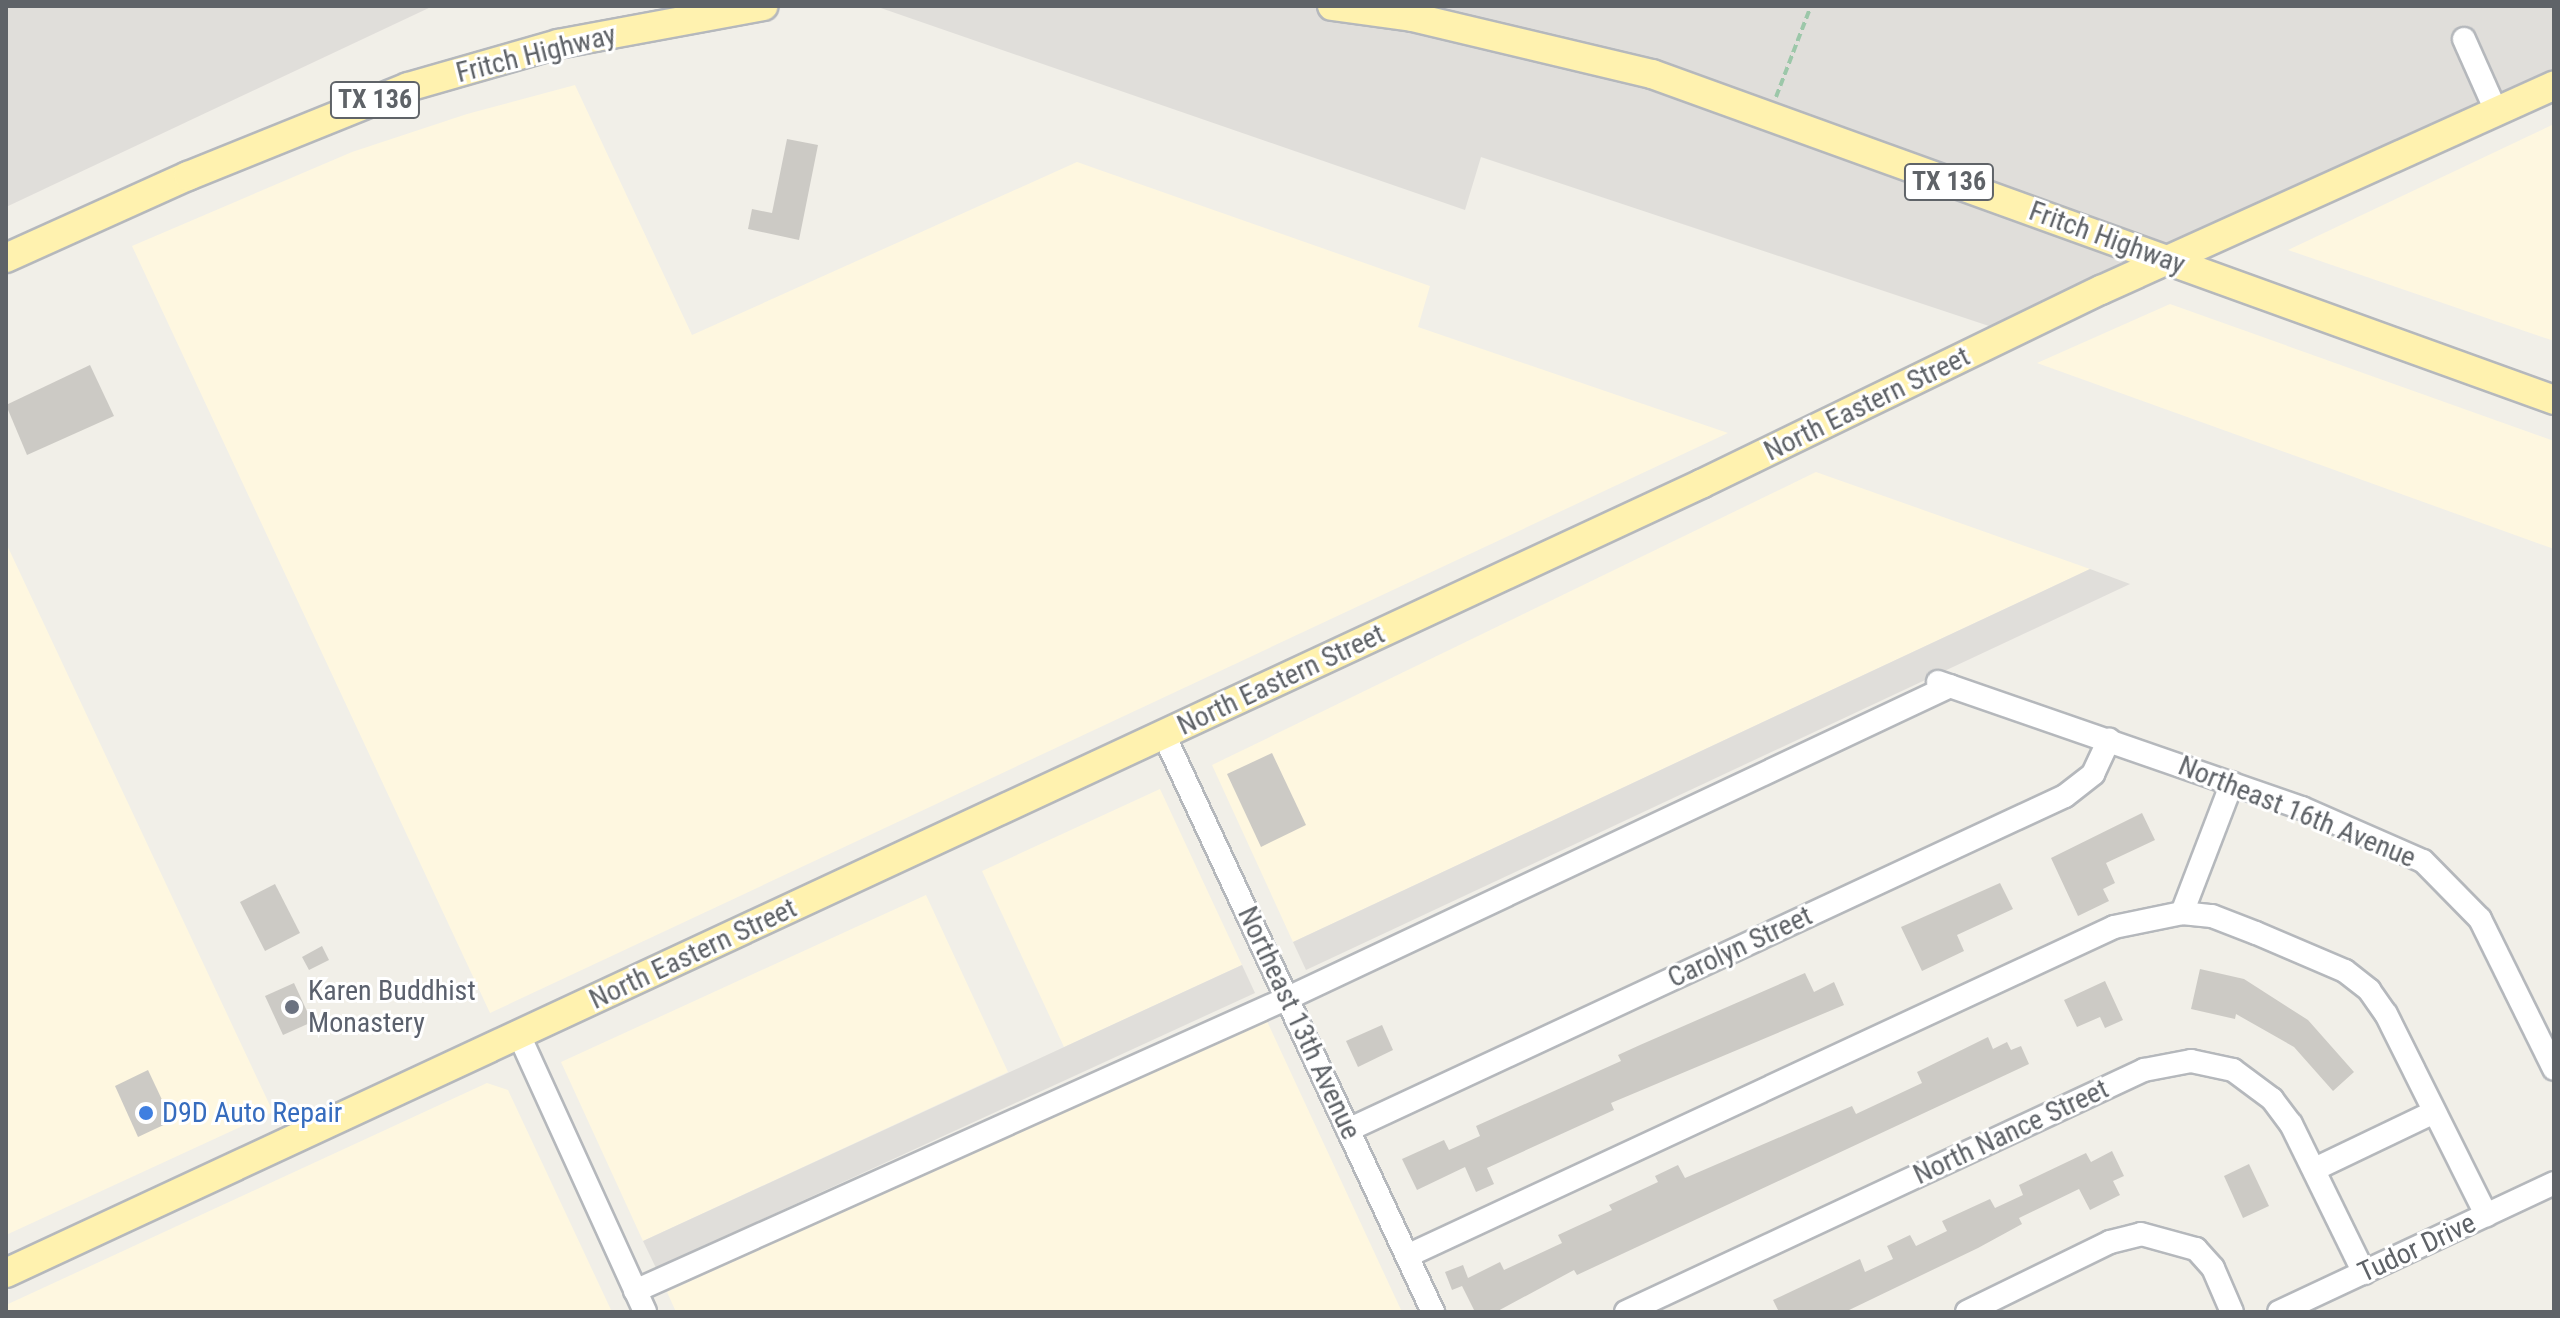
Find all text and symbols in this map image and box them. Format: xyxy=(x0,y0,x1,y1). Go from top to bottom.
street label: Fritch Highway xyxy=(453,18,619,90)
road number: TX 136 xyxy=(329,78,421,122)
road number: TX 136 xyxy=(1903,160,1995,204)
street label: Fritch Highway xyxy=(2024,194,2190,282)
street label: North Eastern Street xyxy=(1759,340,1975,468)
street label: North Eastern Street xyxy=(1172,617,1390,743)
street label: Northeast 16th Avenue xyxy=(2173,749,2421,875)
street label: North Eastern Street xyxy=(584,891,802,1017)
street label: Carolyn Street xyxy=(1663,899,1817,995)
street label: Northeast 13th Avenue xyxy=(1230,901,1368,1145)
place label: Karen Buddhist Monastery xyxy=(308,974,476,1040)
marker: Karen Buddhist Monastery xyxy=(283,998,301,1016)
street label: North Nance Street xyxy=(1908,1072,2114,1192)
place label: D9D Auto Repair xyxy=(162,1096,342,1130)
marker: D9D Auto Repair xyxy=(137,1104,155,1122)
street label: Tudor Drive xyxy=(2353,1206,2481,1290)

